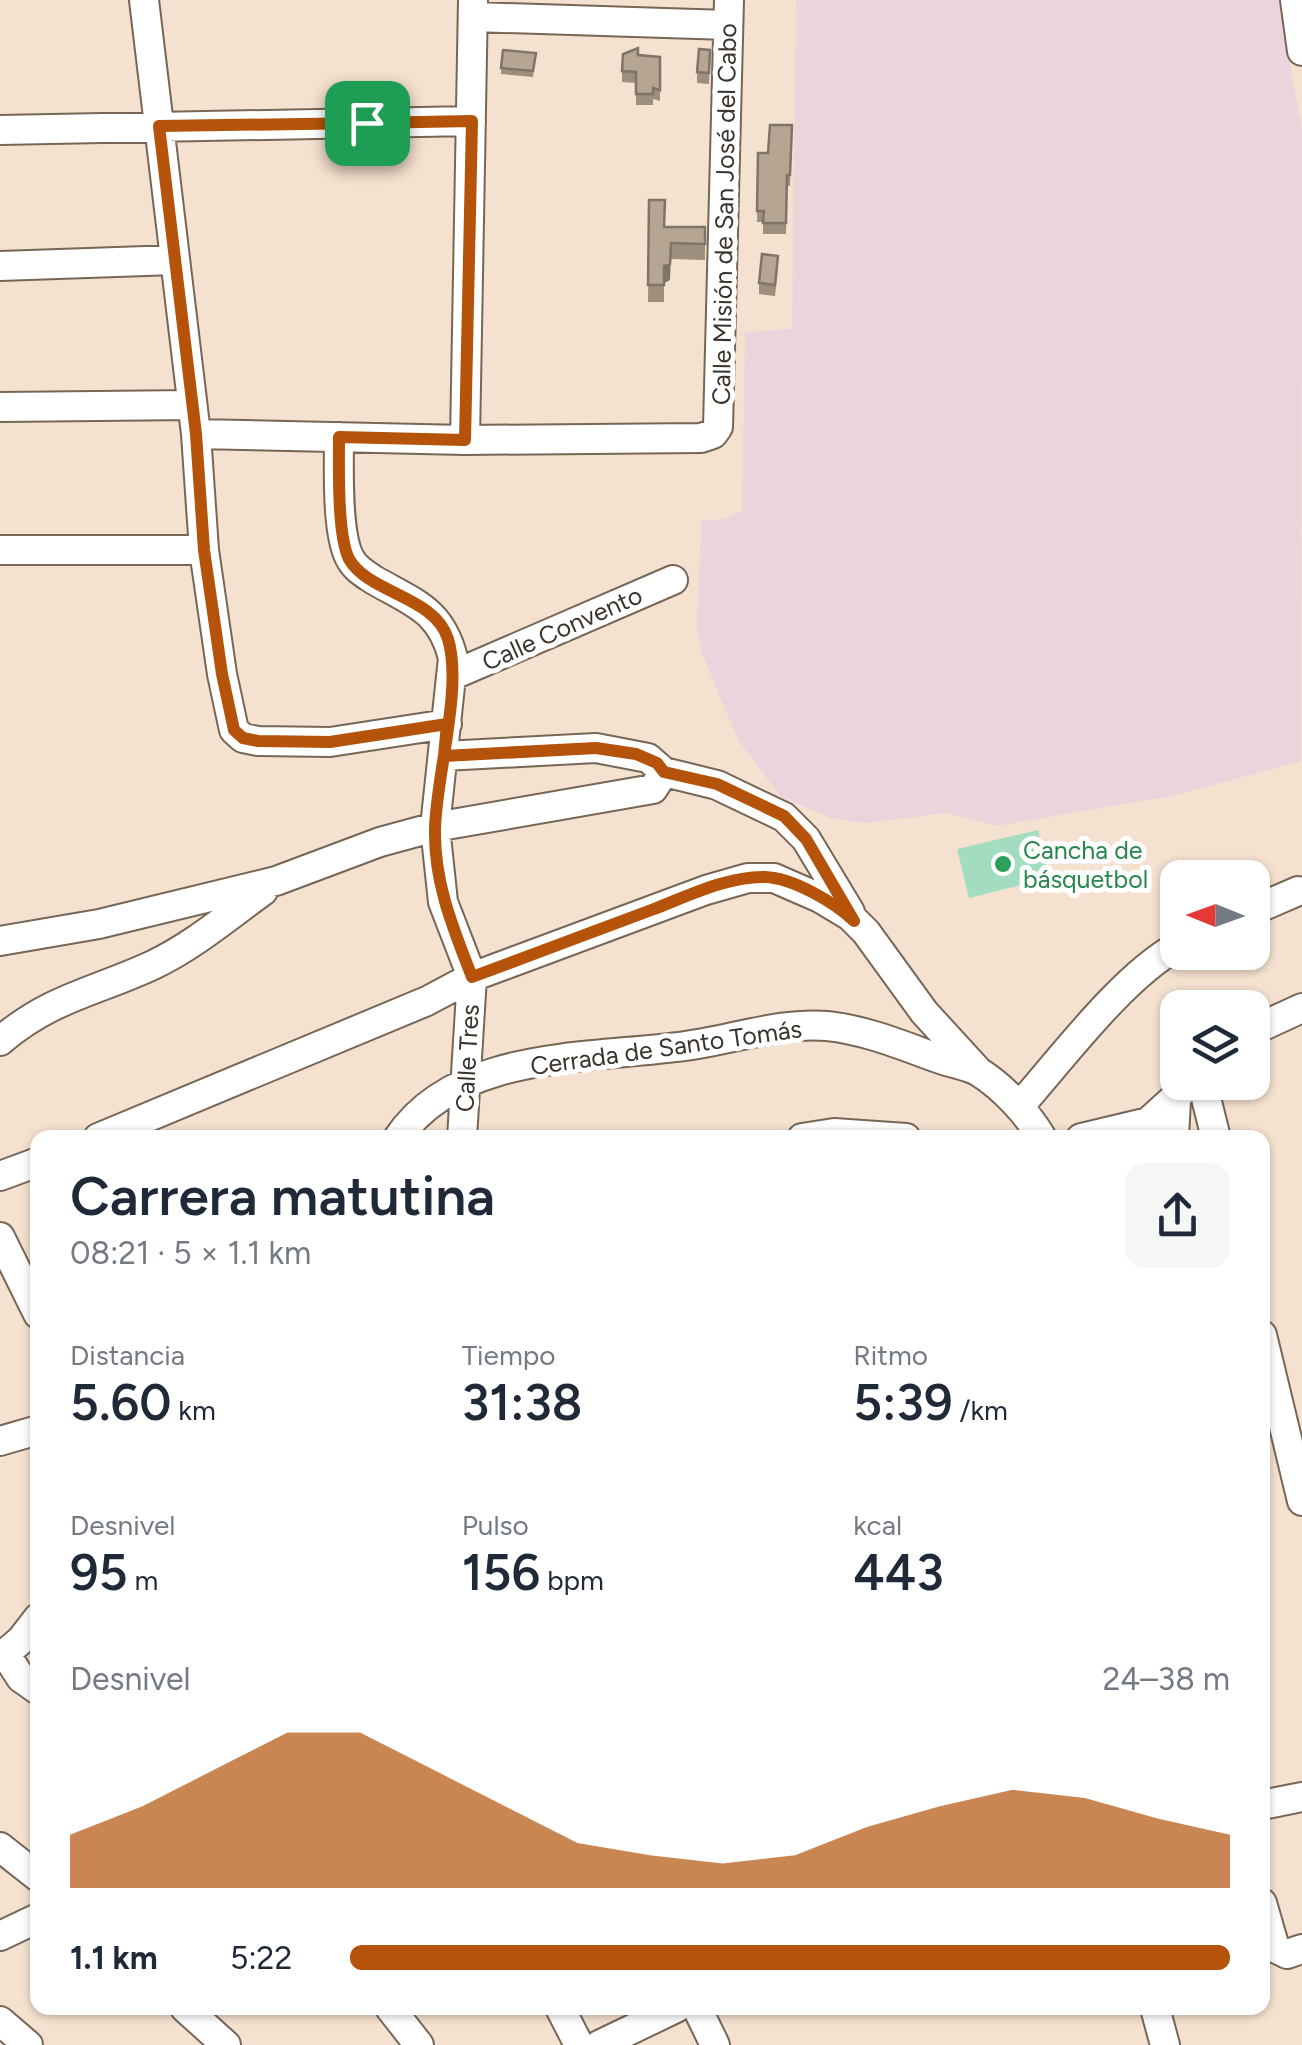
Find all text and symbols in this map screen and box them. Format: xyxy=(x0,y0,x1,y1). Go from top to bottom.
street label: Calle Misión de San José del Cabo xyxy=(706,23,742,405)
pin xyxy=(325,81,410,166)
icon: arrive xyxy=(340,96,395,151)
street label: Calle Convento xyxy=(477,579,647,677)
place label: Cancha de básquetbol xyxy=(1023,835,1148,894)
marker: Cancha de básquetbol xyxy=(992,853,1014,875)
north arrow xyxy=(1160,860,1270,970)
map controls xyxy=(1160,860,1270,1100)
button: layers xyxy=(1160,990,1270,1100)
street label: Calle Tres xyxy=(449,1003,485,1113)
street label: Cerrada de Santo Tomás xyxy=(528,1013,804,1081)
text: Carrera matutina xyxy=(70,1163,495,1229)
button: share xyxy=(1125,1163,1230,1268)
text: 08:21 · 5 × 1.1 km xyxy=(70,1234,311,1272)
text: Distancia xyxy=(70,1338,185,1372)
text: Tiempo xyxy=(462,1338,556,1372)
text: Ritmo xyxy=(853,1338,928,1372)
text: 5.60 xyxy=(70,1372,171,1433)
text: 31:38 xyxy=(462,1372,582,1433)
text: 5:39 xyxy=(853,1372,953,1433)
text: km xyxy=(171,1393,216,1427)
text: /km xyxy=(953,1393,1008,1427)
text: Desnivel xyxy=(70,1508,175,1542)
text: Pulso xyxy=(462,1508,529,1542)
text: kcal xyxy=(853,1508,902,1542)
text: 95 xyxy=(70,1542,128,1603)
text: 156 xyxy=(462,1542,540,1603)
text: 443 xyxy=(853,1542,944,1603)
text: m xyxy=(128,1563,158,1597)
text: bpm xyxy=(540,1563,604,1597)
text: Desnivel xyxy=(70,1660,190,1698)
text: 24–38 m xyxy=(1102,1660,1230,1698)
text: 1.1 km xyxy=(70,1939,158,1977)
text: 5:22 xyxy=(230,1939,292,1977)

